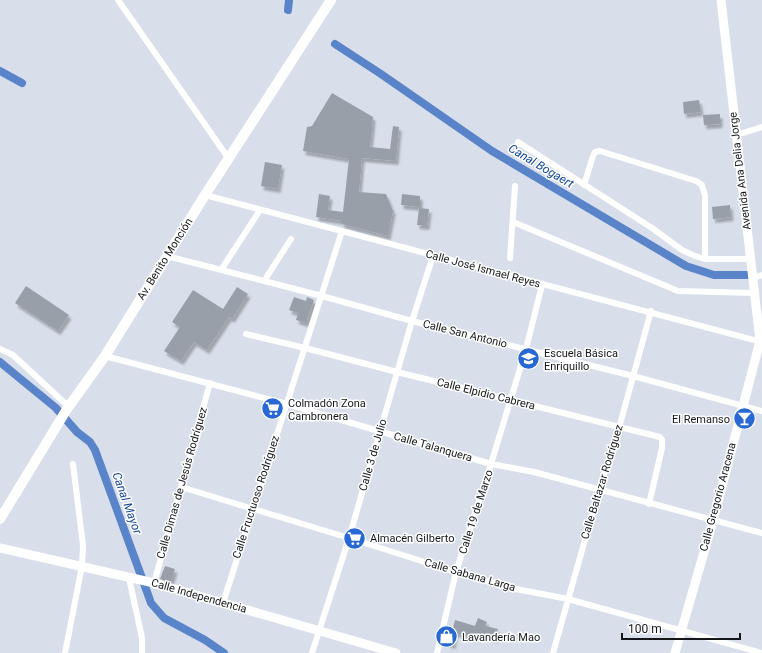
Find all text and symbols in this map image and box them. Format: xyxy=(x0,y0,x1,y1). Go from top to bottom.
street label: Avenida Ana Delia Jorge xyxy=(726,111,754,231)
water label: Canal Bogaert xyxy=(506,141,576,191)
street label: Av. Benito Monción xyxy=(135,216,195,302)
street label: Calle José Ismael Reyes xyxy=(424,247,542,291)
street label: Calle San Antonio xyxy=(422,317,508,351)
school or university icon: Escuela Básica Enriquillo xyxy=(516,346,542,372)
place label: Escuela Básica Enriquillo xyxy=(544,347,618,373)
street label: Calle Elpidio Cabrera xyxy=(435,375,537,413)
supermarket icon: Colmadón Zona Cambronera xyxy=(259,396,285,422)
place label: Colmadón Zona Cambronera xyxy=(288,397,366,423)
street label: Calle Dimas de Jesús Rodríguez xyxy=(154,405,210,560)
bar icon: El Remanso xyxy=(732,406,758,432)
place label: El Remanso xyxy=(672,413,730,426)
street label: Calle 3 de Julio xyxy=(356,417,390,493)
street label: Calle Baltazar Rodríguez xyxy=(578,423,626,541)
street label: Calle Talanquera xyxy=(392,430,474,464)
street label: Calle Fructuoso Rodríguez xyxy=(230,433,282,560)
street label: Calle Gregorio Aracena xyxy=(697,441,739,553)
street label: Calle 19 de Marzo xyxy=(456,468,496,556)
water label: Canal Mayor xyxy=(109,470,145,537)
supermarket icon: Almacén Gilberto xyxy=(341,525,367,551)
place label: Almacén Gilberto xyxy=(370,532,455,545)
street label: Calle Sabana Larga xyxy=(423,556,517,594)
street label: Calle Independencia xyxy=(150,576,248,616)
scale bar xyxy=(622,615,740,641)
text: 100 m xyxy=(628,622,662,636)
shop icon: Lavandería Mao xyxy=(433,624,459,650)
place label: Lavandería Mao xyxy=(462,631,540,644)

